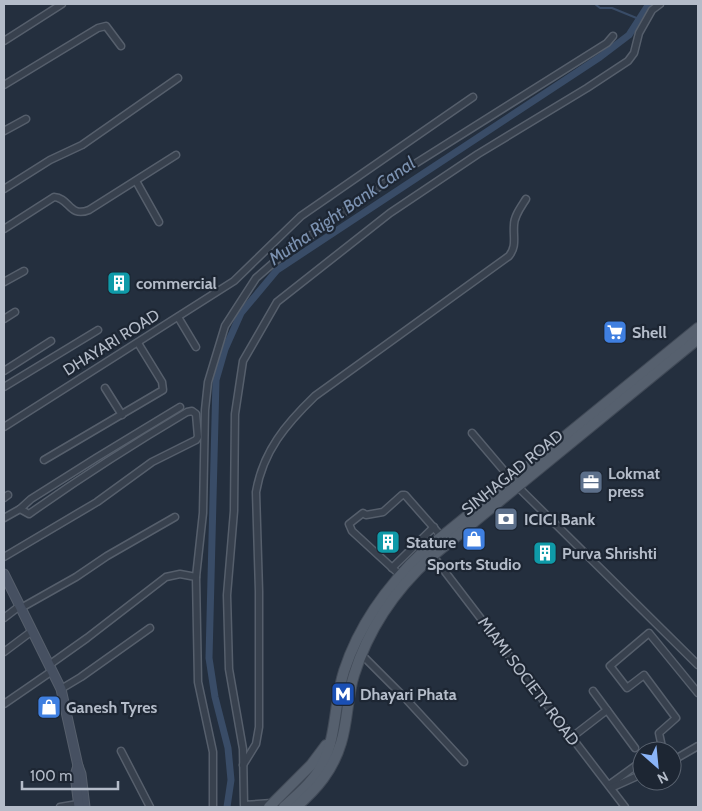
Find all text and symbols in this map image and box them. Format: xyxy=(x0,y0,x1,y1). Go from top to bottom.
water label: Mutha Right Bank Canal xyxy=(264,152,420,270)
building icon: commercial xyxy=(106,270,132,296)
place label: commercial xyxy=(136,274,217,293)
street label: DHAYARI ROAD xyxy=(59,305,163,380)
supermarket icon: Shell xyxy=(602,319,628,345)
place label: Shell xyxy=(632,323,667,342)
street label: SINHAGAD ROAD xyxy=(458,426,567,519)
place label: Lokmat press xyxy=(608,464,661,501)
office icon: Lokmat press xyxy=(578,469,604,495)
bank icon: ICICI Bank xyxy=(493,506,519,532)
place label: ICICI Bank xyxy=(524,510,595,529)
shop icon: Sports Studio xyxy=(461,526,487,552)
building icon: Stature xyxy=(375,529,401,555)
place label: Stature xyxy=(406,533,456,552)
building icon: Purva Shrishti xyxy=(532,540,558,566)
place label: Purva Shrishti xyxy=(562,544,657,563)
place label: Sports Studio xyxy=(427,555,521,574)
street label: MIAMI SOCIETY ROAD xyxy=(474,613,583,749)
metro station icon: Dhayari Phata xyxy=(330,681,356,707)
place label: Dhayari Phata xyxy=(360,685,457,704)
shop icon: Ganesh Tyres xyxy=(36,694,62,720)
place label: Ganesh Tyres xyxy=(66,698,157,717)
north arrow xyxy=(632,741,682,791)
scale bar xyxy=(22,758,119,790)
text: 100 m xyxy=(30,767,72,785)
text: N xyxy=(654,767,671,788)

